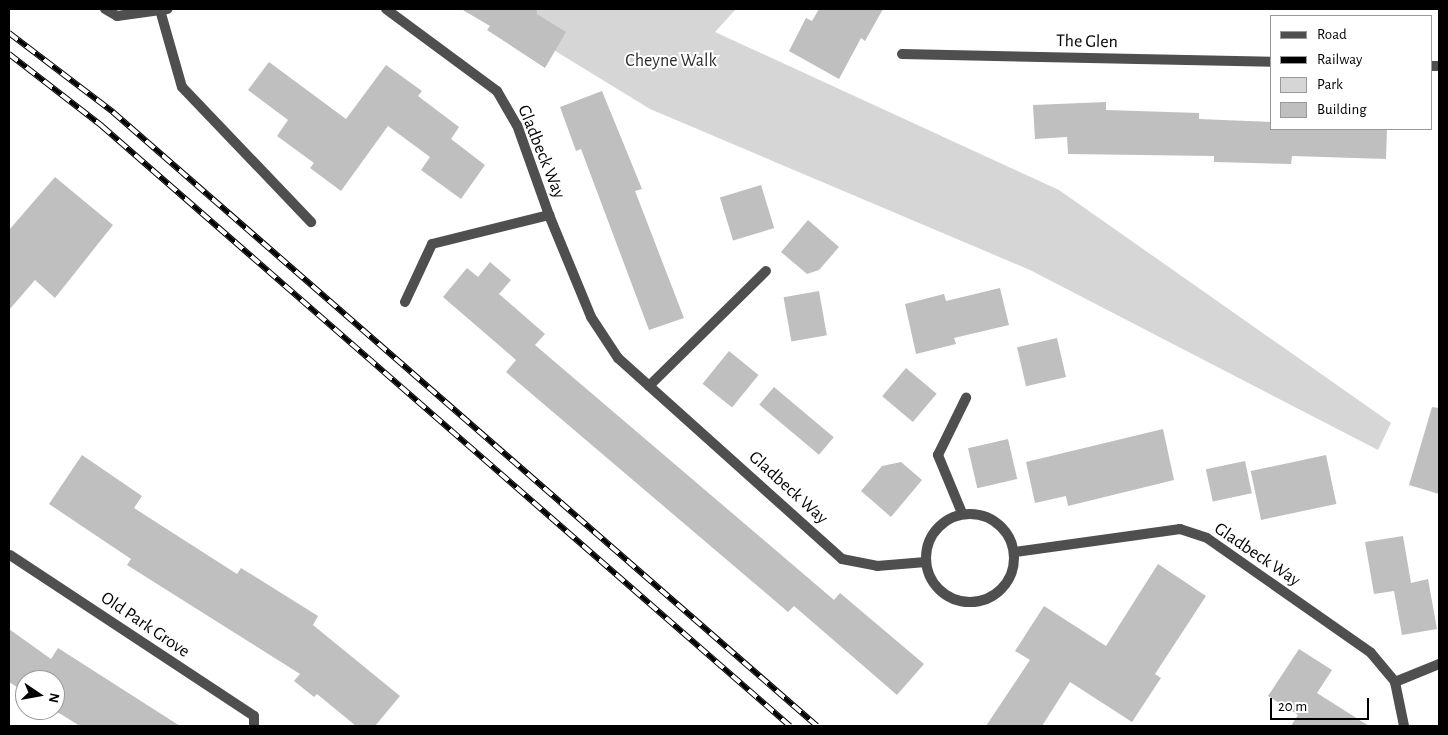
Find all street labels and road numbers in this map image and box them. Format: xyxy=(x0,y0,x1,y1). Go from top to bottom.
street label: The Glen xyxy=(1056,31,1118,53)
street label: Gladbeck Way xyxy=(512,102,570,202)
street label: Gladbeck Way xyxy=(744,447,832,529)
street label: Gladbeck Way xyxy=(1210,518,1304,592)
street label: Old Park Grove xyxy=(96,587,194,663)

